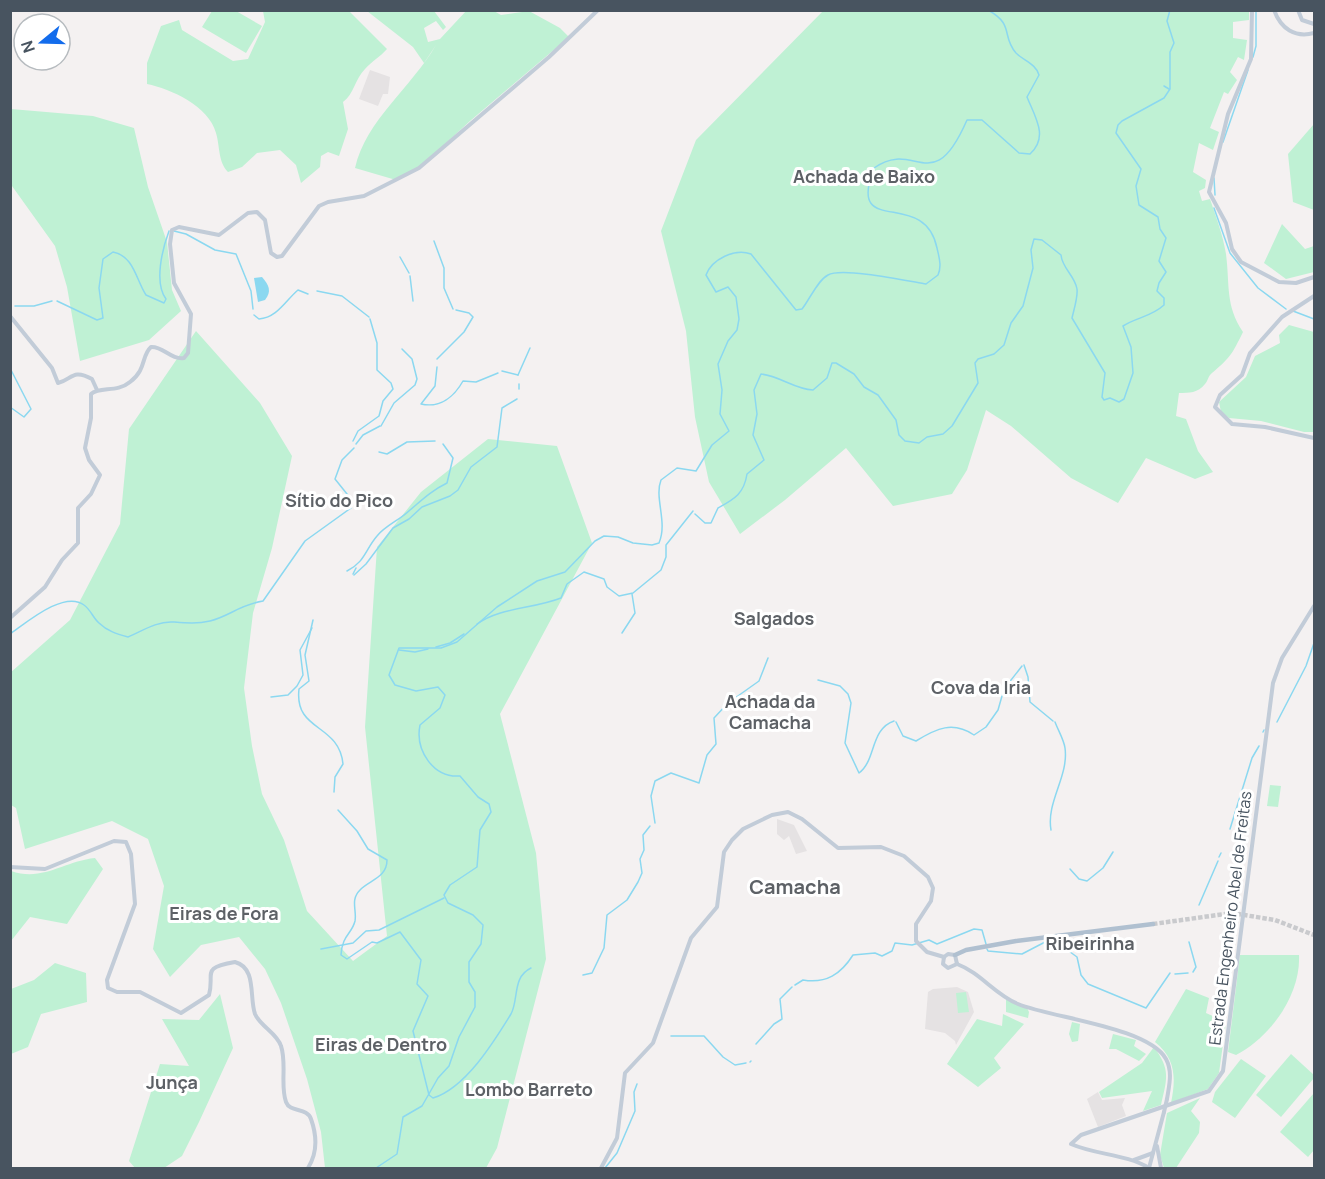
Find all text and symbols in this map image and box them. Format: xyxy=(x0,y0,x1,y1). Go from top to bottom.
north arrow xyxy=(12,12,72,72)
text: N xyxy=(16,38,40,56)
district label: Achada de Baixo xyxy=(793,164,935,188)
district label: Sítio do Pico xyxy=(285,488,393,512)
district label: Salgados xyxy=(734,606,814,630)
district label: Cova da Iria xyxy=(931,675,1031,699)
district label: Achada da Camacha xyxy=(725,689,815,734)
street label: Estrada Engenheiro Abel de Freitas xyxy=(1203,790,1257,1046)
district label: Camacha xyxy=(749,873,841,900)
district label: Eiras de Fora xyxy=(169,901,279,925)
district label: Ribeirinha xyxy=(1045,931,1135,955)
district label: Eiras de Dentro xyxy=(315,1032,447,1056)
district label: Junça xyxy=(146,1070,198,1094)
district label: Lombo Barreto xyxy=(465,1077,593,1101)

